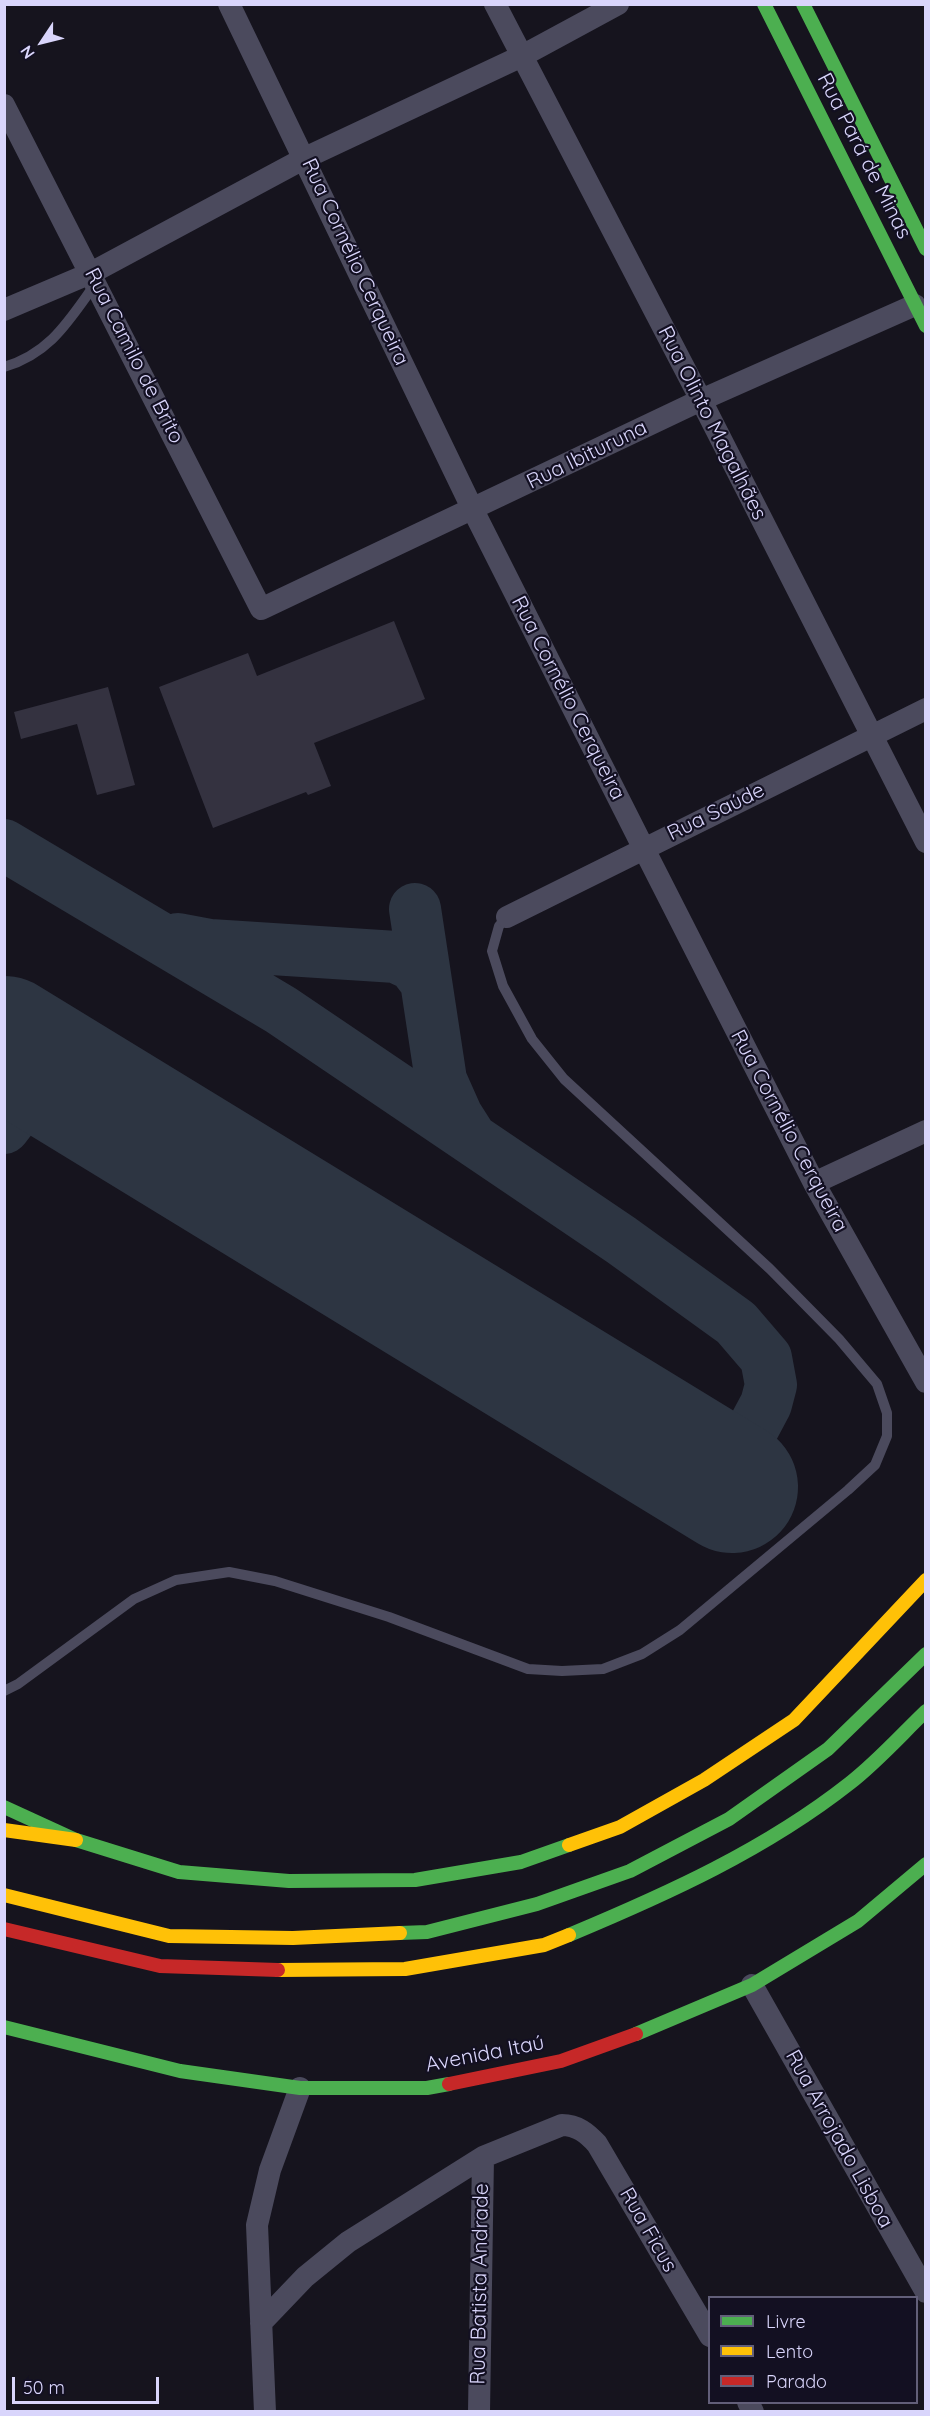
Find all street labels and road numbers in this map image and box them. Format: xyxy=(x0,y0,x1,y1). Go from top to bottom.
street label: Rua Pará de Minas xyxy=(811,69,917,243)
street label: Rua Cornélio Cerqueira xyxy=(296,155,414,369)
street label: Rua Camilo de Brito xyxy=(79,264,189,448)
street label: Rua Olinto Magalhães xyxy=(652,322,772,524)
street label: Rua Ibituruna xyxy=(523,415,651,495)
street label: Rua Cornélio Cerqueira xyxy=(506,592,630,804)
street label: Rua Saúde xyxy=(663,778,769,846)
street label: Rua Cornélio Cerqueira xyxy=(725,1026,853,1236)
street label: Avenida Itaú xyxy=(423,2030,547,2078)
street label: Rua Arrojado Lisboa xyxy=(780,2046,898,2232)
street label: Rua Batista Andrade xyxy=(466,2183,494,2385)
street label: Rua Ficus xyxy=(614,2183,682,2277)

